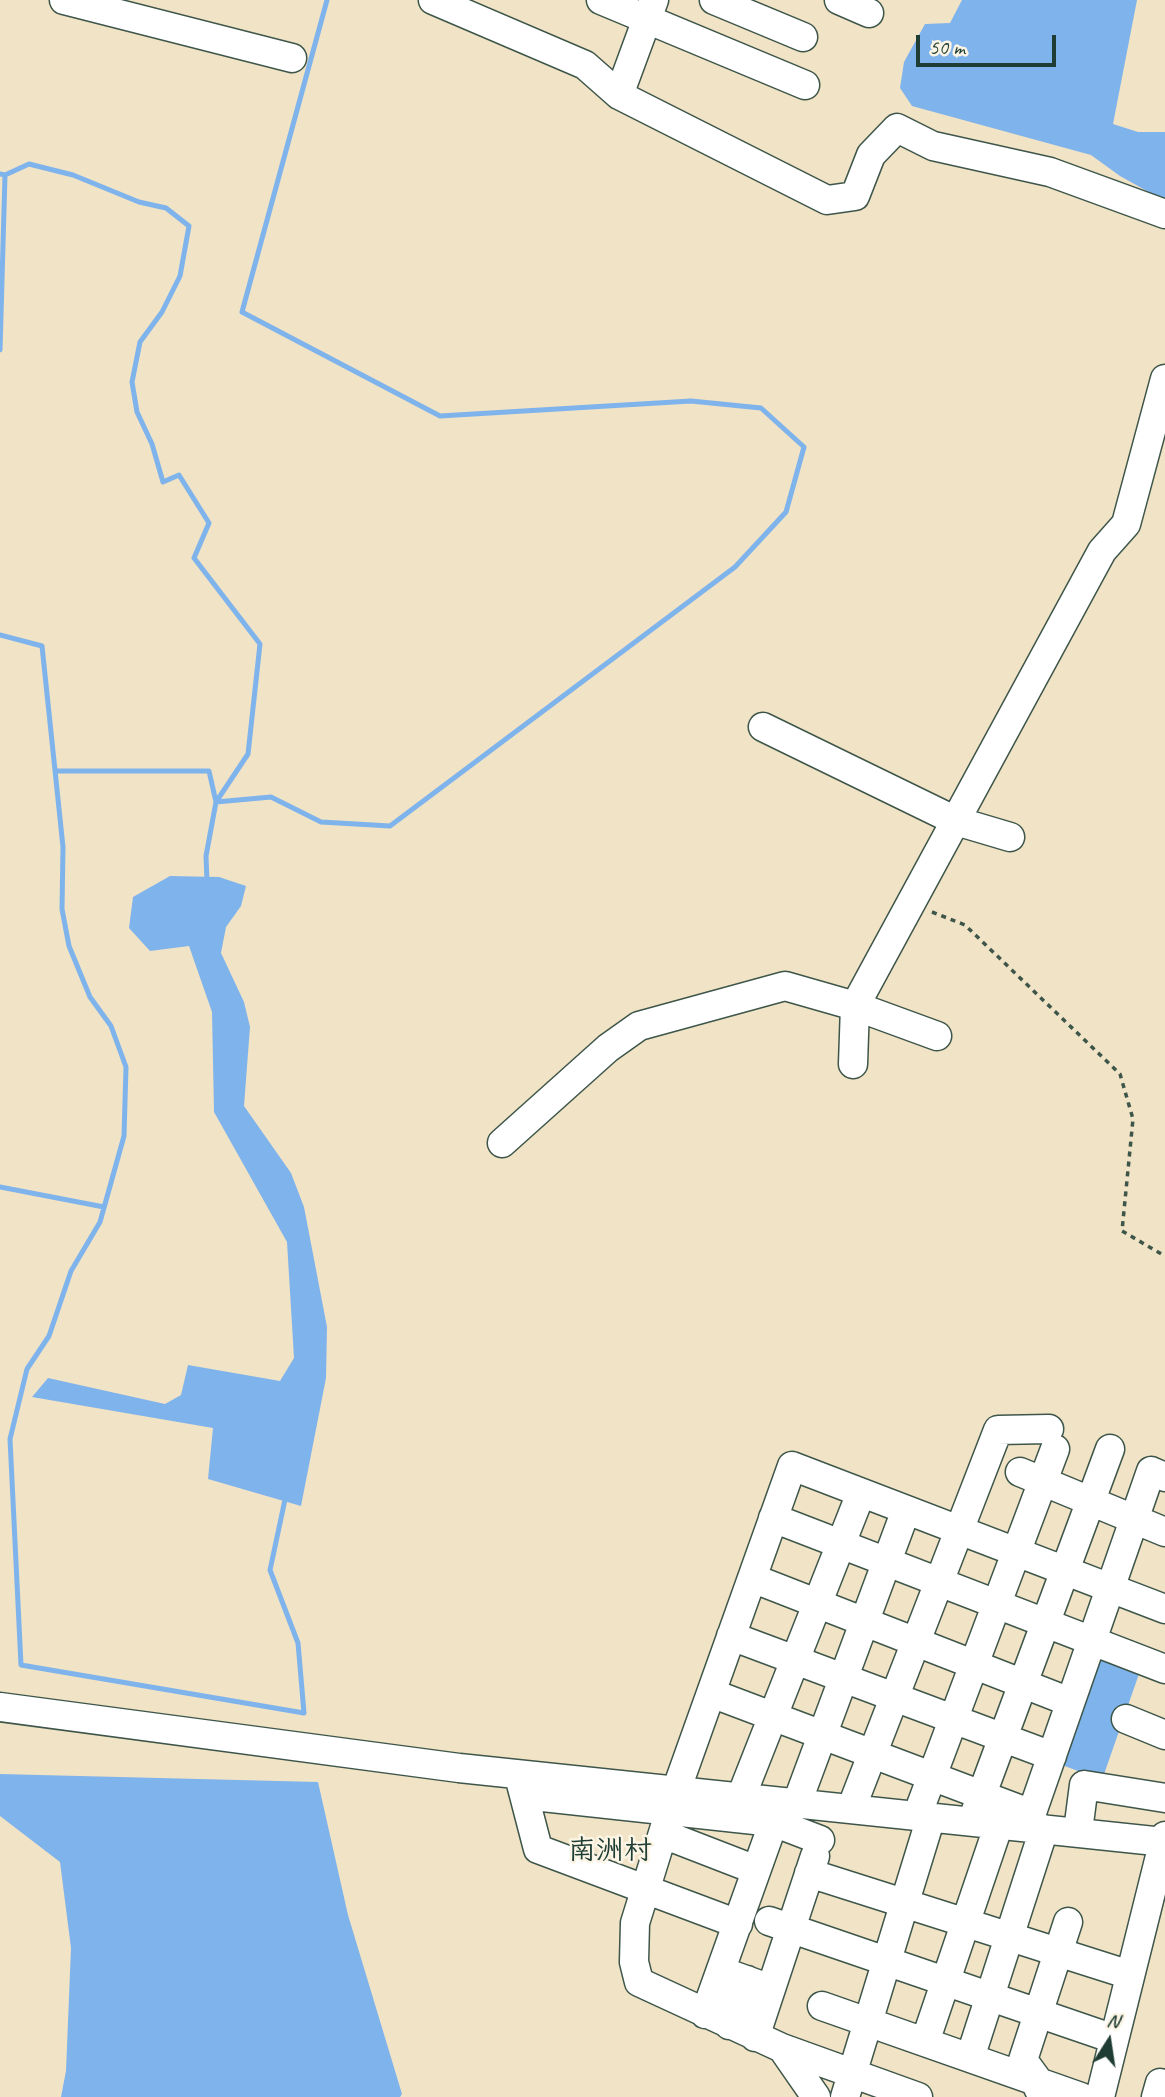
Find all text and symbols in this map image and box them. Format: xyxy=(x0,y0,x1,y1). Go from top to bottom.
scale bar xyxy=(920,21,1060,65)
text: 50 m xyxy=(929,34,965,60)
district label: 南洲村 xyxy=(568,1835,652,1869)
north arrow xyxy=(1074,2006,1144,2076)
text: N xyxy=(1105,2007,1122,2033)

